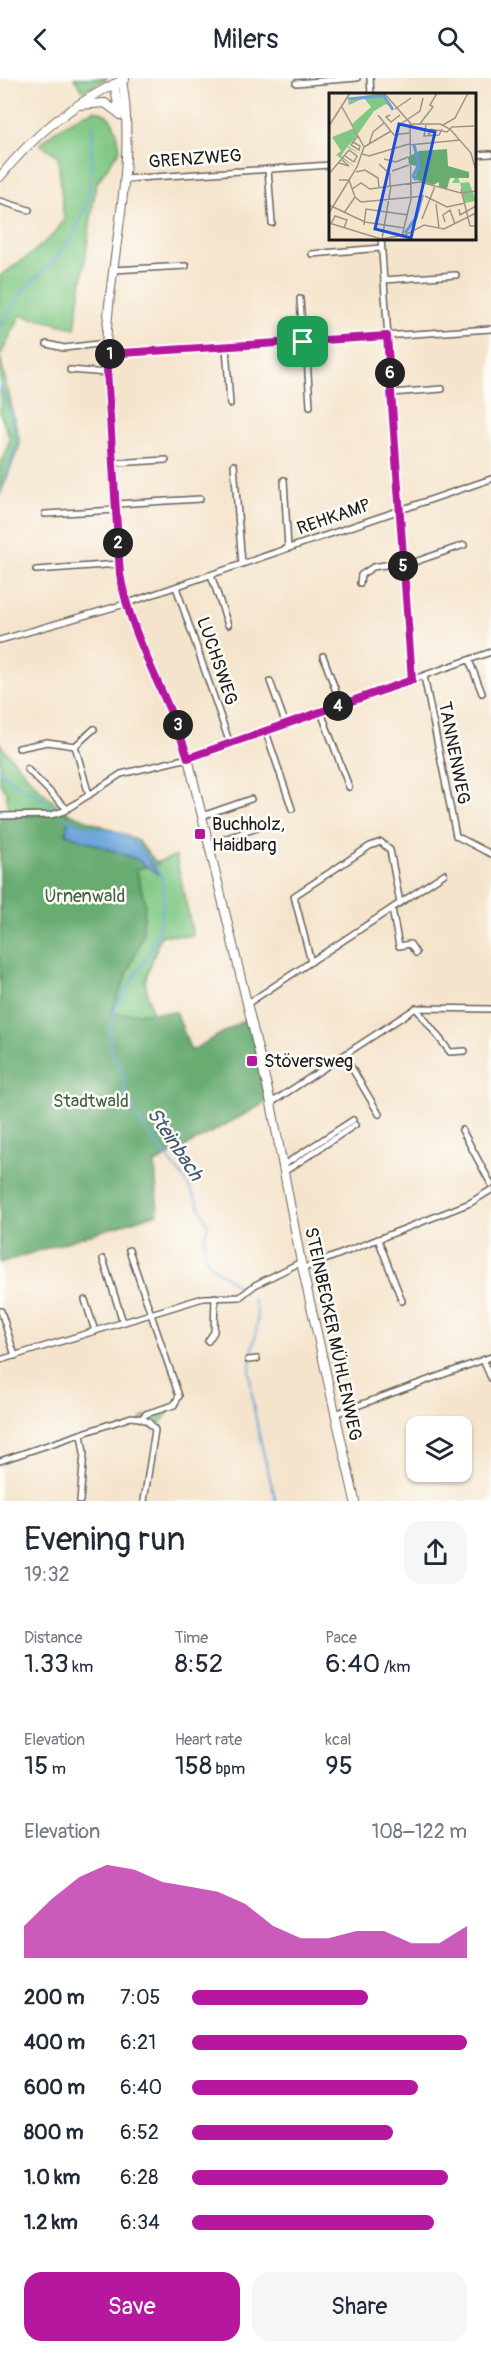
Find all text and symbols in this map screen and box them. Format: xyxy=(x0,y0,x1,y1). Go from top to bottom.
icon: back xyxy=(24,23,57,56)
text: Milers xyxy=(213,23,278,56)
icon: search xyxy=(434,23,467,56)
inset map xyxy=(329,93,476,240)
street label: GRENZWEG xyxy=(148,144,242,174)
pin xyxy=(277,316,328,367)
icon: arrive xyxy=(286,325,319,358)
pin: 1 xyxy=(95,339,125,369)
text: 1 xyxy=(107,344,113,364)
pin: 6 xyxy=(375,358,405,388)
text: 6 xyxy=(385,363,395,383)
street label: REHKAMP xyxy=(294,494,374,540)
pin: 2 xyxy=(103,528,133,558)
text: 2 xyxy=(114,533,122,553)
pin: 5 xyxy=(388,551,418,581)
text: 5 xyxy=(399,556,407,576)
street label: LUCHSWEG xyxy=(191,614,243,708)
pin: 4 xyxy=(323,691,353,721)
text: 4 xyxy=(333,696,343,716)
street label: TANNENWEG xyxy=(433,700,475,806)
pin: 3 xyxy=(163,710,193,740)
text: 3 xyxy=(174,715,182,735)
place label: Buchholz, Haidbarg xyxy=(212,813,285,857)
marker: Buchholz, Haidbarg xyxy=(193,827,207,841)
park label: Urnenwald xyxy=(45,885,125,908)
place label: Stöversweg xyxy=(264,1050,353,1073)
marker: Stöversweg xyxy=(245,1054,259,1068)
park label: Stadtwald xyxy=(53,1090,129,1113)
water label: Steinbach xyxy=(141,1103,209,1187)
street label: STEINBECKER MÜHLENWEG xyxy=(299,1225,367,1443)
map controls xyxy=(406,1416,472,1482)
button: layers xyxy=(406,1416,472,1482)
text: Evening run xyxy=(24,1519,185,1560)
button: share xyxy=(404,1521,467,1584)
text: 19:32 xyxy=(24,1562,70,1587)
text: Distance xyxy=(24,1628,83,1648)
text: Time xyxy=(175,1628,208,1648)
text: Pace xyxy=(325,1628,357,1648)
text: 1.33 xyxy=(24,1648,69,1680)
text: 8:52 xyxy=(175,1648,223,1680)
text: 6:40 xyxy=(325,1648,380,1680)
text: km xyxy=(69,1657,93,1677)
text: /km xyxy=(380,1657,410,1677)
text: Elevation xyxy=(24,1730,85,1750)
text: Heart rate xyxy=(175,1730,242,1750)
text: kcal xyxy=(325,1730,351,1750)
text: 15 xyxy=(24,1750,48,1782)
text: 158 xyxy=(175,1750,212,1782)
text: 95 xyxy=(325,1750,353,1782)
text: m xyxy=(48,1759,66,1779)
text: bpm xyxy=(212,1759,245,1779)
text: Elevation xyxy=(24,1819,100,1844)
text: 108–122 m xyxy=(371,1819,467,1844)
text: 200 m xyxy=(24,1985,85,2010)
text: 7:05 xyxy=(120,1985,160,2010)
text: 400 m xyxy=(24,2030,85,2055)
text: 6:21 xyxy=(120,2030,156,2055)
text: 600 m xyxy=(24,2075,85,2100)
text: 6:40 xyxy=(120,2075,162,2100)
text: 800 m xyxy=(24,2120,84,2145)
text: 6:52 xyxy=(120,2120,159,2145)
text: 1.0 km xyxy=(24,2165,80,2190)
text: 6:28 xyxy=(120,2165,158,2190)
text: 1.2 km xyxy=(24,2210,78,2235)
text: 6:34 xyxy=(120,2210,160,2235)
button: Save xyxy=(24,2272,240,2341)
button: Share xyxy=(252,2272,467,2341)

